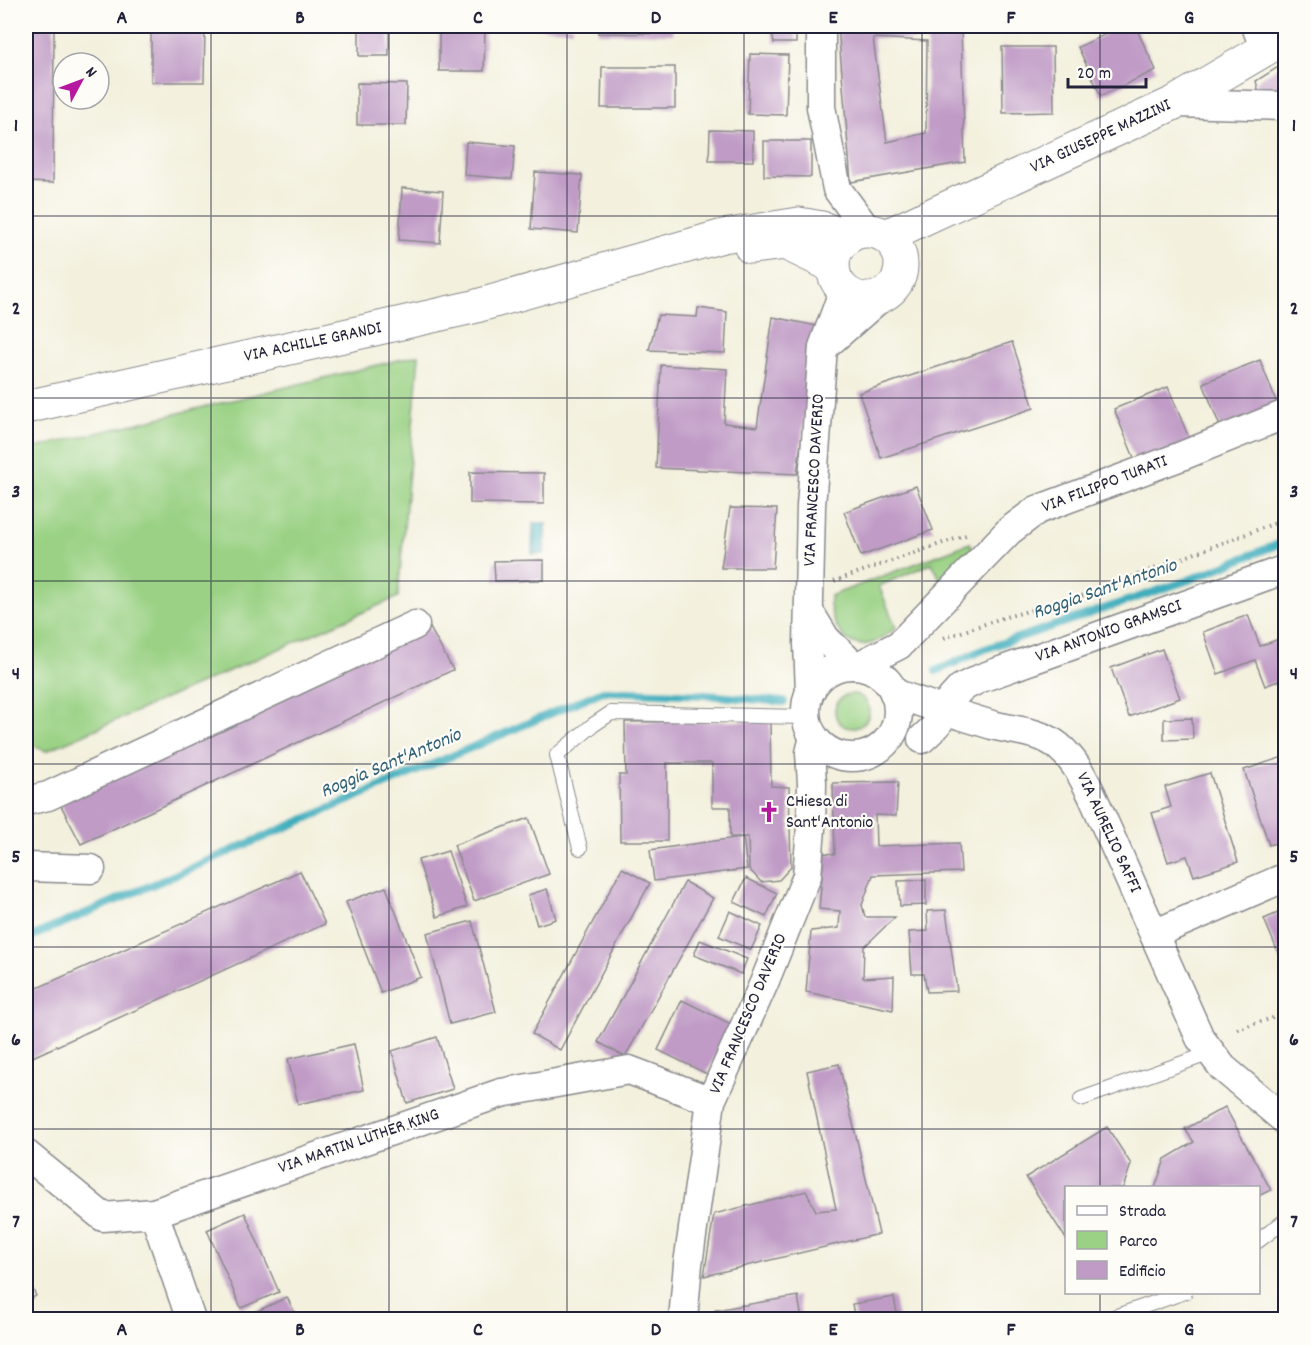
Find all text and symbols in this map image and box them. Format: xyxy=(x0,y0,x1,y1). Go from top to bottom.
text: A xyxy=(117,5,128,33)
text: B xyxy=(295,5,305,33)
text: C xyxy=(473,5,483,33)
text: D xyxy=(651,5,662,33)
text: E xyxy=(828,5,838,33)
text: F xyxy=(1007,5,1017,33)
text: G xyxy=(1184,5,1194,33)
north arrow xyxy=(51,51,111,111)
scale bar xyxy=(1068,51,1146,89)
text: N xyxy=(79,62,102,83)
text: 20 m xyxy=(1077,62,1111,87)
street label: VIA GIUSEPPE MAZZINI xyxy=(1027,93,1176,181)
text: 1 xyxy=(14,113,18,141)
text: 1 xyxy=(1292,113,1296,141)
text: 2 xyxy=(12,296,20,324)
text: 2 xyxy=(1290,296,1298,324)
street label: VIA ACHILLE GRANDI xyxy=(242,316,385,370)
street label: VIA FRANCESCO DAVERIO xyxy=(798,393,832,567)
street label: VIA FILIPPO TURATI xyxy=(1039,449,1172,520)
text: 3 xyxy=(12,479,20,507)
text: 3 xyxy=(1290,479,1298,507)
water label: Roggia Sant'Antonio xyxy=(1029,552,1182,628)
street label: VIA ANTONIO GRAMSCI xyxy=(1032,594,1186,670)
text: 4 xyxy=(12,661,20,689)
text: 4 xyxy=(1290,661,1298,689)
water label: Roggia Sant'Antonio xyxy=(316,721,467,806)
street label: VIA AURELIO SAFFI xyxy=(1069,769,1147,898)
place label: CHiesa di Sant'Antonio xyxy=(786,790,873,836)
church icon: CHiesa di Sant'Antonio xyxy=(757,800,781,824)
text: 5 xyxy=(11,844,21,872)
text: 5 xyxy=(1289,844,1299,872)
street label: VIA FRANCESCO DAVERIO xyxy=(704,930,794,1098)
text: 6 xyxy=(11,1027,21,1055)
text: 6 xyxy=(1289,1027,1299,1055)
street label: VIA MARTIN LUTHER KING xyxy=(275,1103,443,1181)
legend xyxy=(1065,1186,1260,1294)
text: Strada xyxy=(1119,1200,1166,1225)
text: 7 xyxy=(12,1209,20,1237)
text: 7 xyxy=(1290,1209,1298,1237)
text: Parco xyxy=(1119,1230,1158,1255)
text: Edificio xyxy=(1119,1260,1166,1285)
text: A xyxy=(117,1317,128,1345)
text: B xyxy=(295,1317,305,1345)
text: C xyxy=(473,1317,483,1345)
text: D xyxy=(651,1317,662,1345)
text: E xyxy=(828,1317,838,1345)
text: F xyxy=(1007,1317,1017,1345)
text: G xyxy=(1184,1317,1194,1345)

